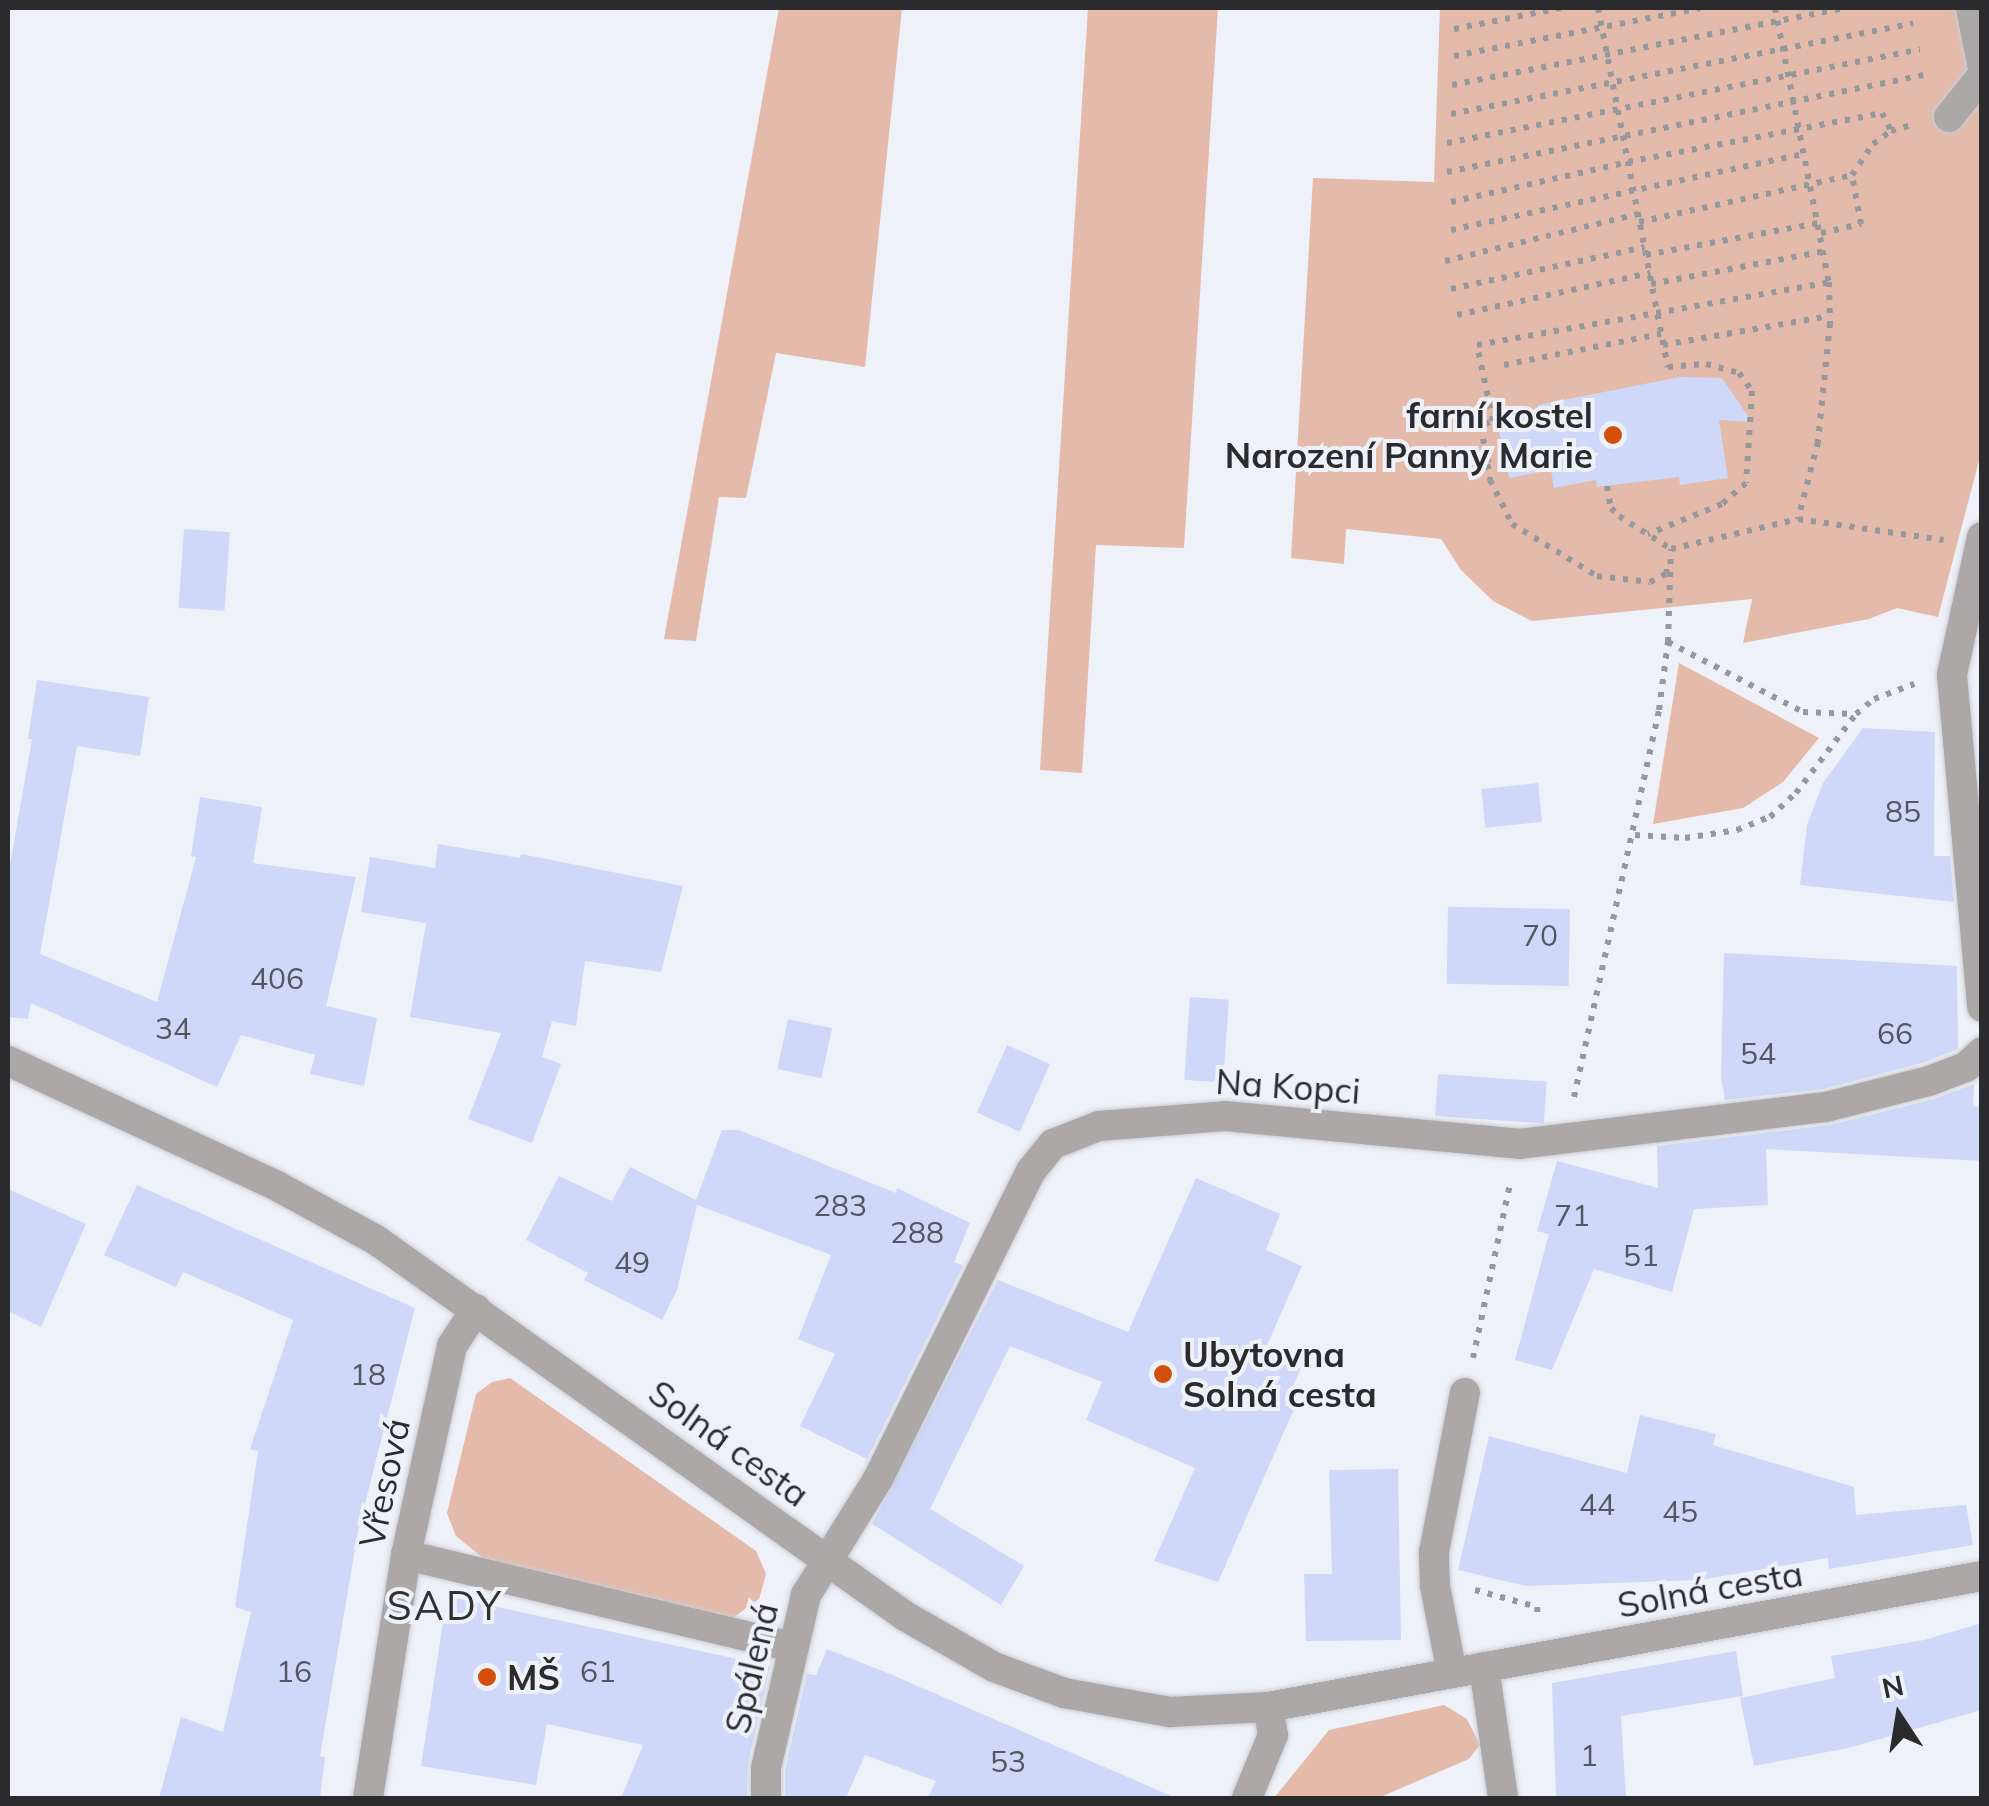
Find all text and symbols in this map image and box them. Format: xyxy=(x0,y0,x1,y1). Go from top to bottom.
place label: farní kostel Narození Panny Marie xyxy=(1225,394,1593,476)
marker: farní kostel Narození Panny Marie xyxy=(1602,424,1624,446)
house number: 85 xyxy=(1885,793,1921,829)
house number: 70 xyxy=(1522,917,1558,953)
house number: 406 xyxy=(250,960,304,996)
house number: 34 xyxy=(155,1010,191,1046)
house number: 66 xyxy=(1877,1015,1913,1051)
house number: 54 xyxy=(1740,1035,1776,1071)
street label: Na Kopci xyxy=(1214,1060,1362,1112)
house number: 283 xyxy=(813,1187,867,1223)
house number: 71 xyxy=(1554,1197,1590,1233)
house number: 288 xyxy=(890,1214,944,1250)
house number: 51 xyxy=(1623,1237,1659,1273)
house number: 49 xyxy=(614,1244,650,1280)
place label: Ubytovna Solná cesta xyxy=(1183,1333,1377,1415)
house number: 18 xyxy=(350,1356,386,1392)
marker: Ubytovna Solná cesta xyxy=(1152,1363,1174,1385)
street label: Solná cesta xyxy=(641,1371,817,1515)
street label: Vřesová xyxy=(350,1415,418,1551)
house number: 44 xyxy=(1579,1486,1615,1522)
house number: 45 xyxy=(1662,1493,1698,1529)
street label: Solná cesta xyxy=(1614,1552,1806,1626)
district label: SADY xyxy=(387,1581,503,1629)
street label: Spálená xyxy=(716,1599,786,1737)
house number: 16 xyxy=(276,1653,312,1689)
house number: 61 xyxy=(580,1653,616,1689)
place label: MŠ xyxy=(507,1656,560,1698)
marker: MŠ xyxy=(476,1666,498,1688)
north arrow xyxy=(1849,1666,1949,1766)
text: N xyxy=(1879,1667,1907,1705)
house number: 1 xyxy=(1580,1737,1598,1773)
house number: 53 xyxy=(990,1743,1026,1779)

